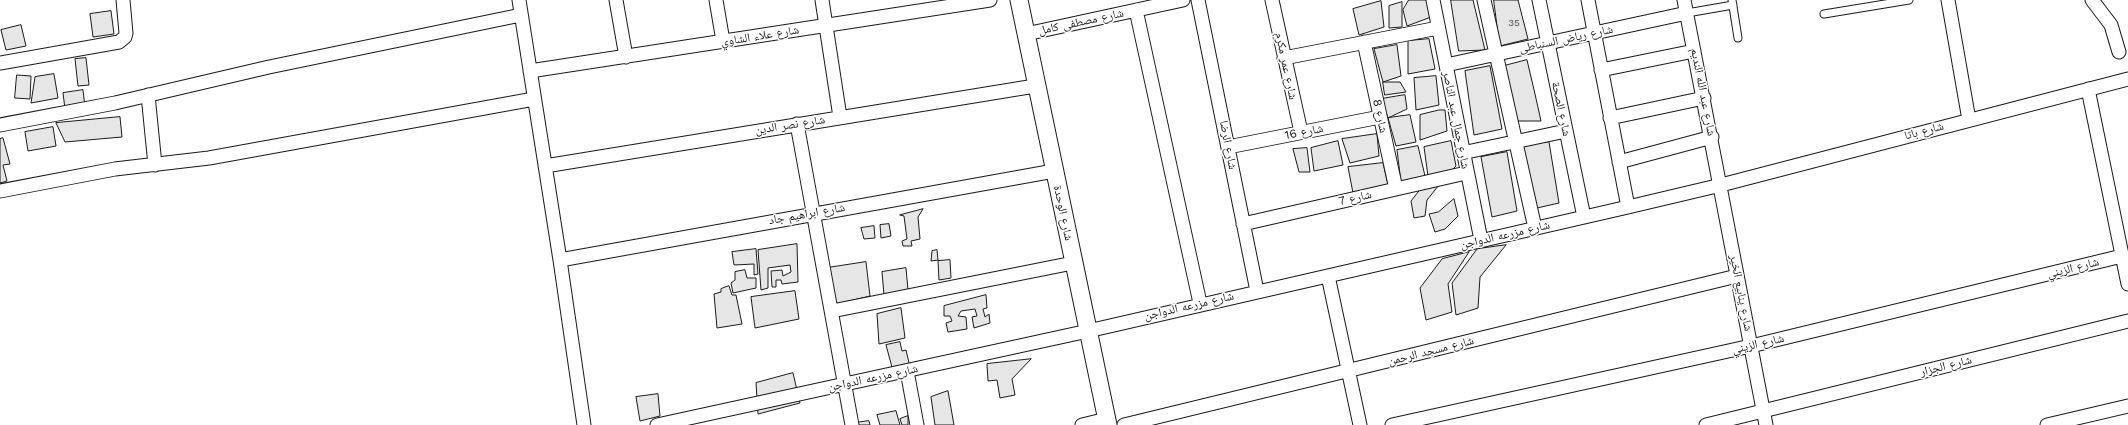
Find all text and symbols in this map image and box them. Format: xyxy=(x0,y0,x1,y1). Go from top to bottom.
street label: شارع مصطفى كامل xyxy=(1037,6,1125,38)
house number: 35 xyxy=(1508,17,1520,29)
street label: شارع رياض السنباطى xyxy=(1518,22,1614,56)
street label: شارع علاء الشاوي xyxy=(720,23,800,49)
street label: شارع عمر مكرم xyxy=(1272,31,1300,101)
street label: شارع عبد الله النديم xyxy=(1687,47,1719,137)
street label: شارع جمال عبد الناصر xyxy=(1439,70,1473,170)
street label: شارع الصحة xyxy=(1548,81,1574,137)
street label: شارع 8 xyxy=(1369,98,1391,134)
street label: شارع نصر الدين xyxy=(754,112,826,138)
street label: شارع الرضا xyxy=(1216,119,1240,171)
street label: شارع باتا xyxy=(1903,119,1945,143)
street label: شارع 16 xyxy=(1284,121,1324,143)
street label: شارع الوحدة xyxy=(1050,184,1076,242)
street label: شارع 7 xyxy=(1337,187,1373,209)
street label: شارع ابراهيم جاد xyxy=(768,200,846,228)
street label: شارع مزرعه الدواجن xyxy=(1459,218,1551,252)
street label: شارع ينابيع الخير xyxy=(1727,254,1755,332)
street label: شارع الزيني xyxy=(2046,255,2100,281)
street label: شارع مزرعه الدواجن xyxy=(1143,289,1235,323)
street label: شارع الزيني xyxy=(1731,331,1785,357)
street label: شارع مسجد الرحمن xyxy=(1387,333,1475,369)
street label: شارع الجزار xyxy=(1919,353,1973,379)
street label: شارع مزرعه الدواجن xyxy=(827,361,919,395)

